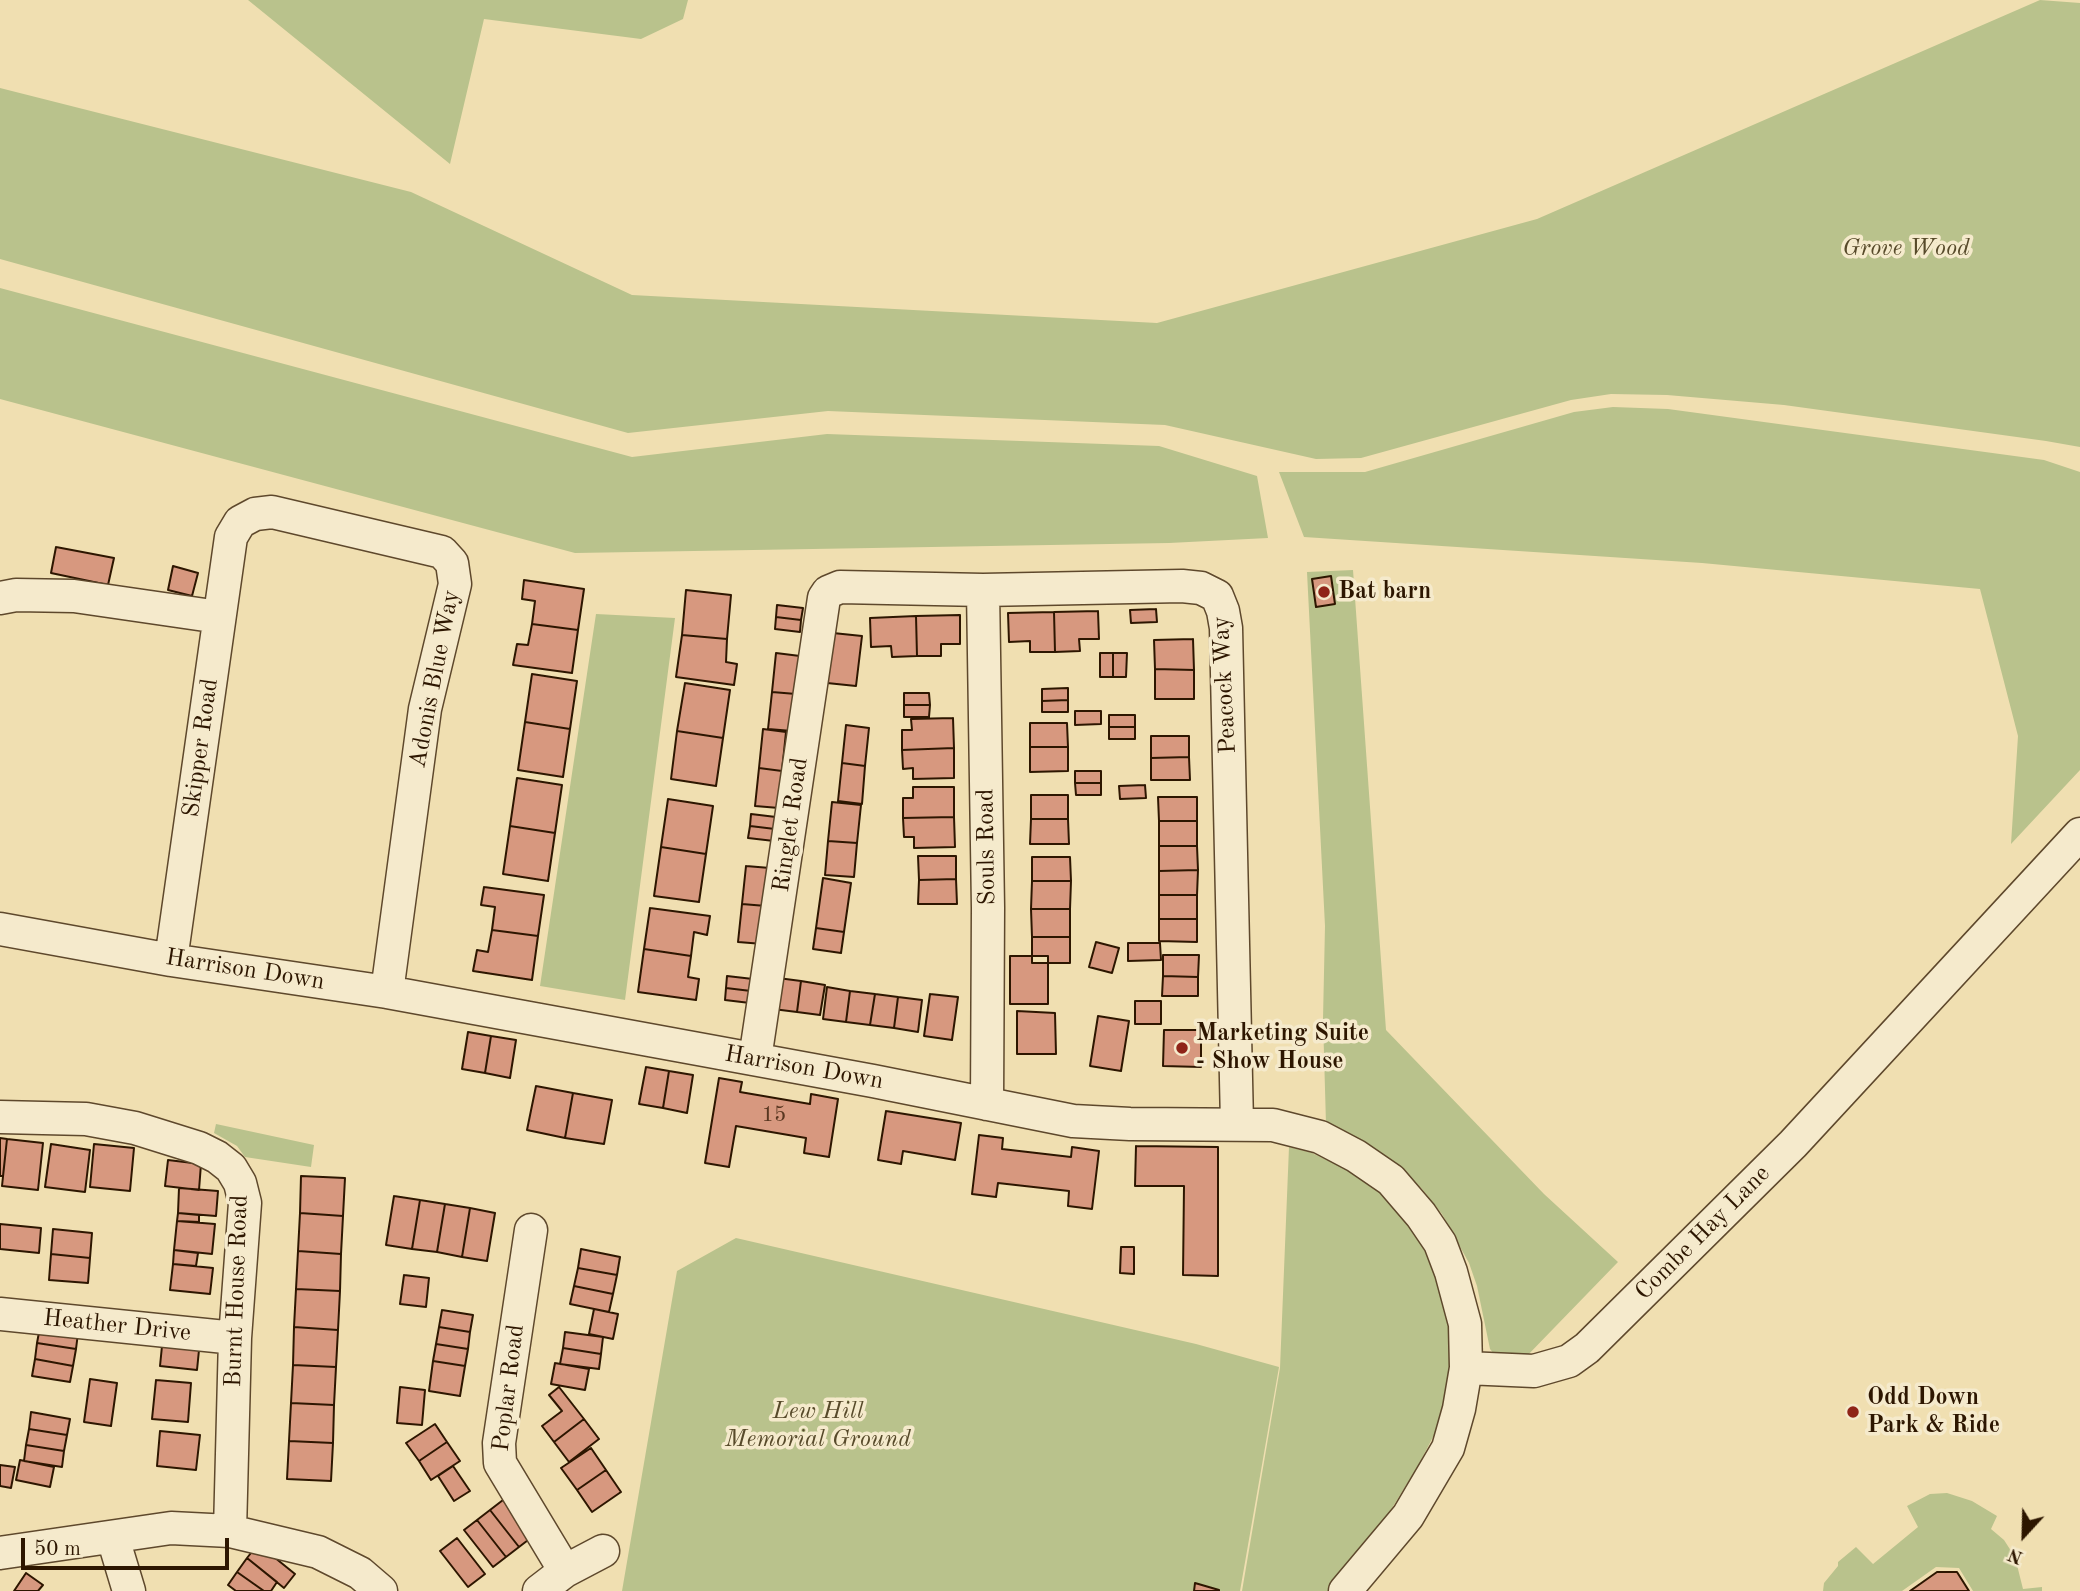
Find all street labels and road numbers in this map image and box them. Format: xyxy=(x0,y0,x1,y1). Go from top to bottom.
street label: Adonis Blue Way xyxy=(404,587,466,771)
street label: Peacock Way xyxy=(1207,615,1243,755)
street label: Skipper Road xyxy=(177,677,225,819)
street label: Ringlet Road xyxy=(767,756,815,894)
street label: Souls Road xyxy=(972,788,1002,906)
street label: Harrison Down xyxy=(163,943,327,997)
street label: Harrison Down xyxy=(722,1040,886,1096)
street label: Combe Hay Lane xyxy=(1630,1160,1776,1306)
street label: Burnt House Road xyxy=(219,1194,255,1388)
street label: Heather Drive xyxy=(42,1304,192,1348)
street label: Poplar Road xyxy=(487,1323,531,1453)

